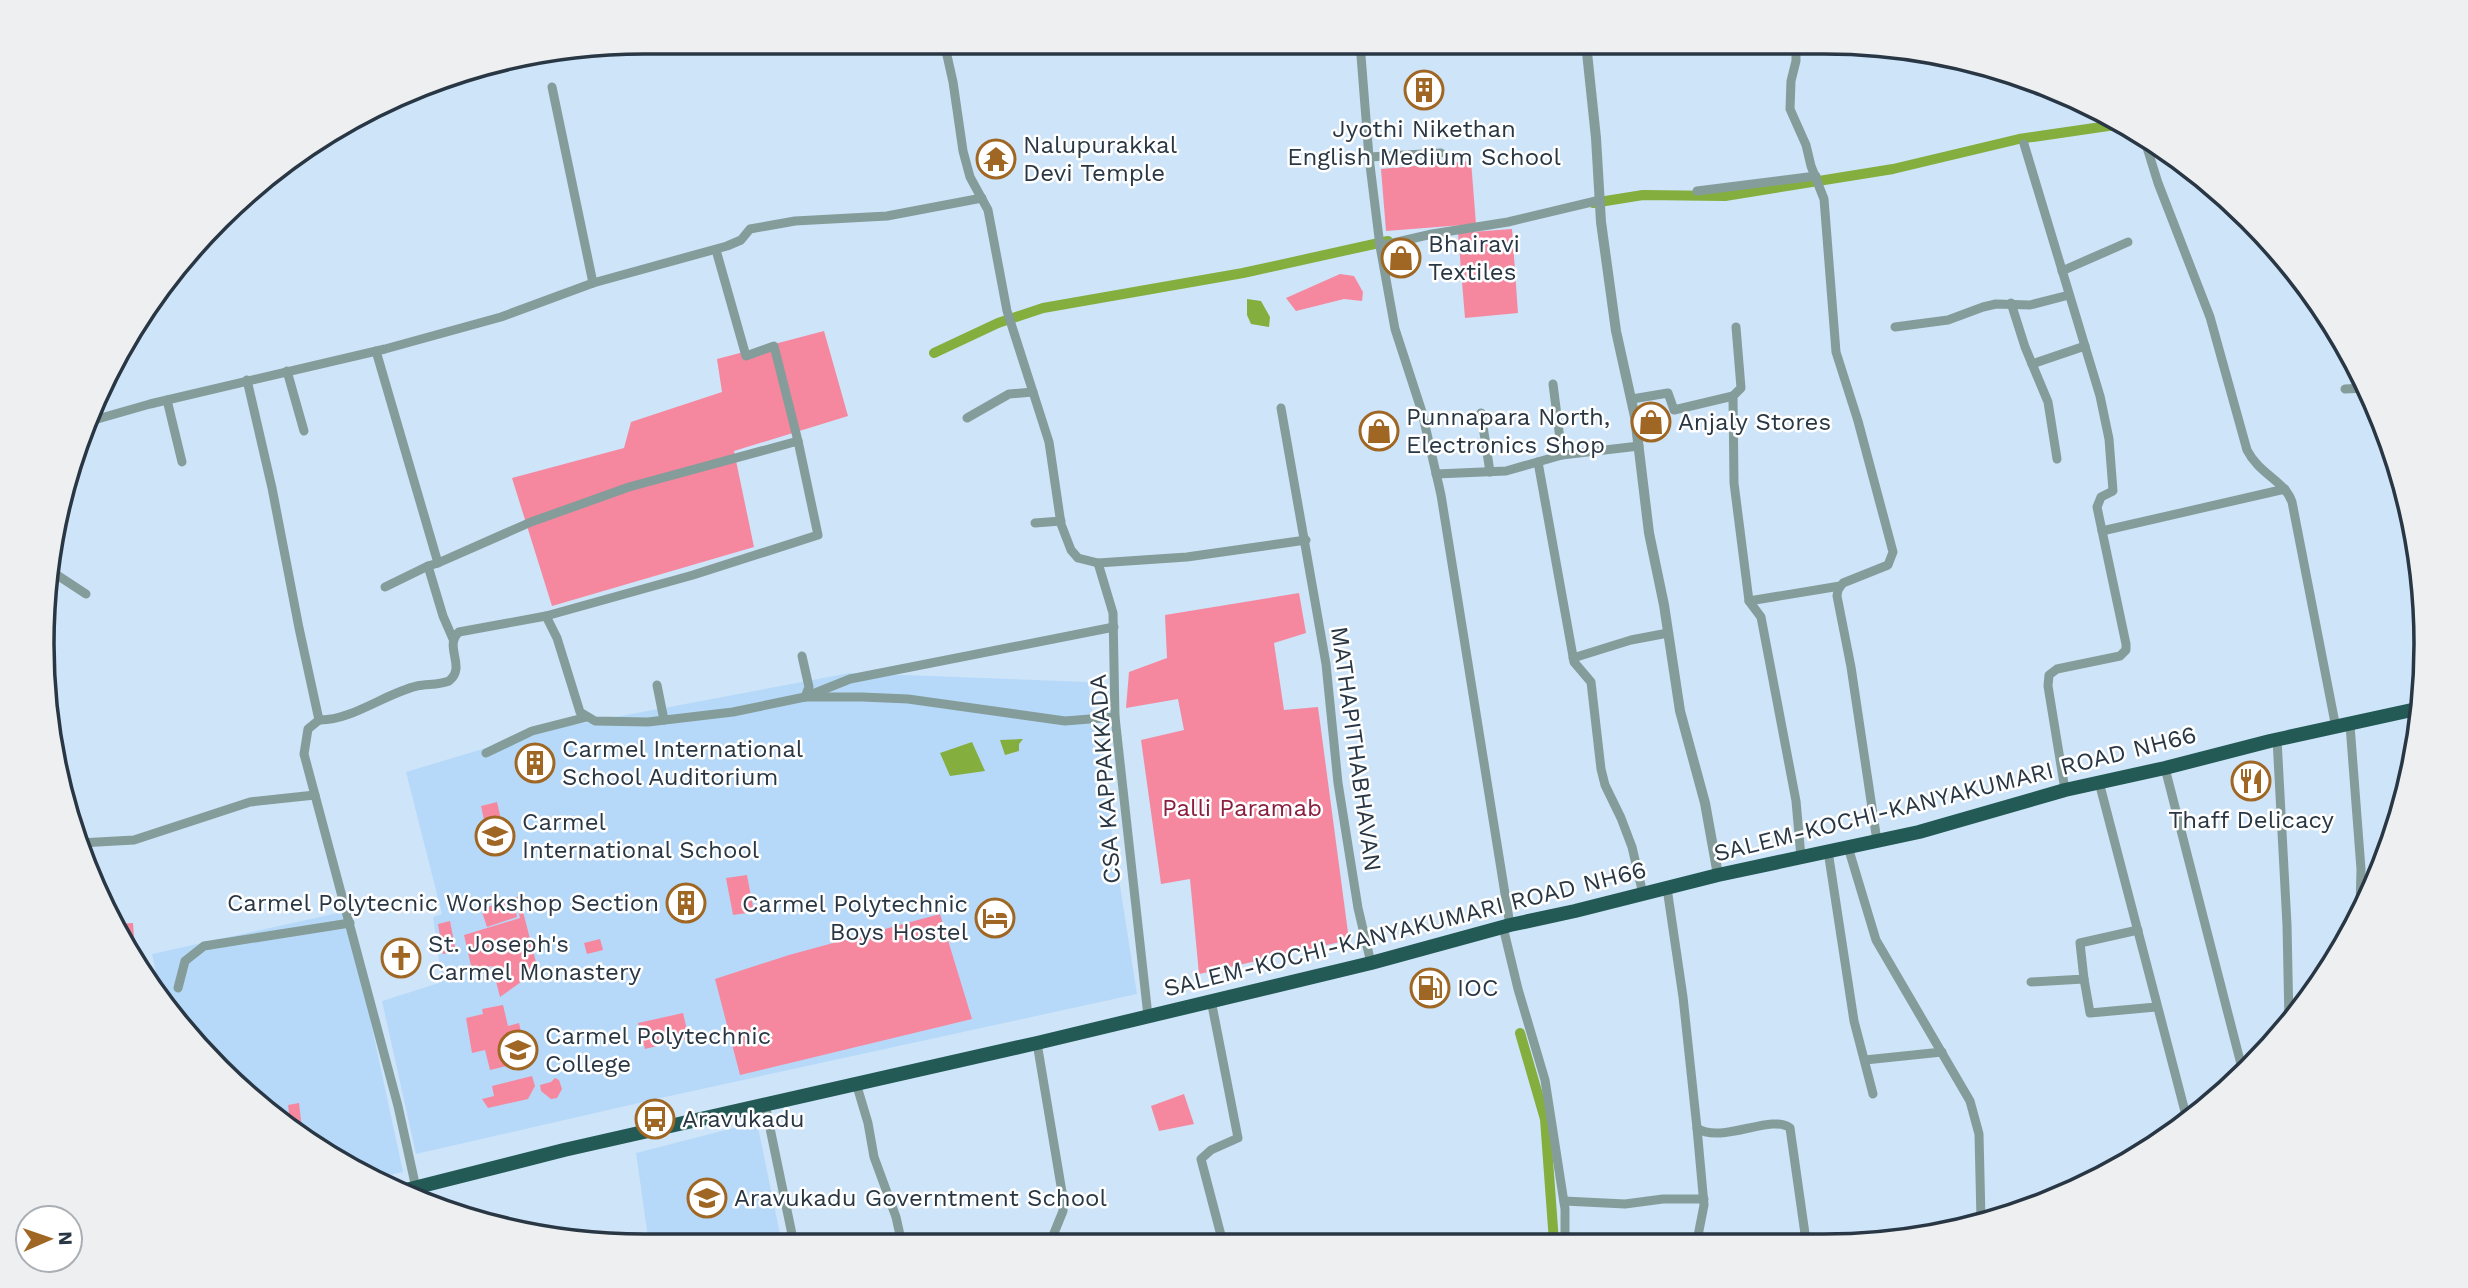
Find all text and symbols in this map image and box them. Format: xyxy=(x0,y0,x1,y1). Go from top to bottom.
building icon: Jyothi Nikethan English Medium School xyxy=(1403,69,1445,111)
place label: Jyothi Nikethan English Medium School xyxy=(1287,115,1561,171)
place label: Nalupurakkal Devi Temple xyxy=(1023,131,1178,187)
temple icon: Nalupurakkal Devi Temple xyxy=(975,138,1017,180)
place label: Bhairavi Textiles xyxy=(1428,230,1520,286)
shop icon: Bhairavi Textiles xyxy=(1380,237,1422,279)
shop icon: Anjaly Stores xyxy=(1630,401,1672,443)
place label: Punnapara North, Electronics Shop xyxy=(1406,403,1610,459)
place label: Anjaly Stores xyxy=(1678,408,1831,436)
shop icon: Punnapara North, Electronics Shop xyxy=(1358,410,1400,452)
street label: MATHAPITHABHAVAN xyxy=(1325,625,1387,873)
street label: CSA KAPPAKKADA xyxy=(1084,673,1126,885)
street label: SALEM-KOCHI-KANYAKUMARI ROAD NH66 xyxy=(1711,720,2199,868)
place label: Carmel International School Auditorium xyxy=(562,735,804,791)
building icon: Carmel International School Auditorium xyxy=(514,742,556,784)
restaurant icon: Thaff Delicacy xyxy=(2230,760,2272,802)
park label: Palli Paramab xyxy=(1162,794,1322,822)
place label: Thaff Delicacy xyxy=(2168,806,2334,834)
place label: Carmel International School xyxy=(522,808,760,864)
school or university icon: Carmel International School xyxy=(474,815,516,857)
street label: SALEM-KOCHI-KANYAKUMARI ROAD NH66 xyxy=(1161,855,1649,1003)
building icon: Carmel Polytecnic Workshop Section xyxy=(665,882,707,924)
place label: Carmel Polytecnic Workshop Section xyxy=(227,889,659,917)
place label: Carmel Polytechnic Boys Hostel xyxy=(742,890,969,946)
hotel icon: Carmel Polytechnic Boys Hostel xyxy=(974,897,1016,939)
place label: St. Joseph's Carmel Monastery xyxy=(428,930,642,986)
church icon: St. Joseph's Carmel Monastery xyxy=(380,937,422,979)
fuel station icon: IOC xyxy=(1409,967,1451,1009)
place label: IOC xyxy=(1457,974,1499,1002)
place label: Carmel Polytechnic College xyxy=(545,1022,771,1078)
school or university icon: Carmel Polytechnic College xyxy=(497,1029,539,1071)
bus stop icon: Aravukadu xyxy=(634,1098,676,1140)
place label: Aravukadu xyxy=(682,1105,805,1133)
school or university icon: Aravukadu Governtment School xyxy=(686,1177,728,1219)
place label: Aravukadu Governtment School xyxy=(734,1184,1108,1212)
north arrow xyxy=(14,1204,84,1274)
text: N xyxy=(54,1231,77,1246)

